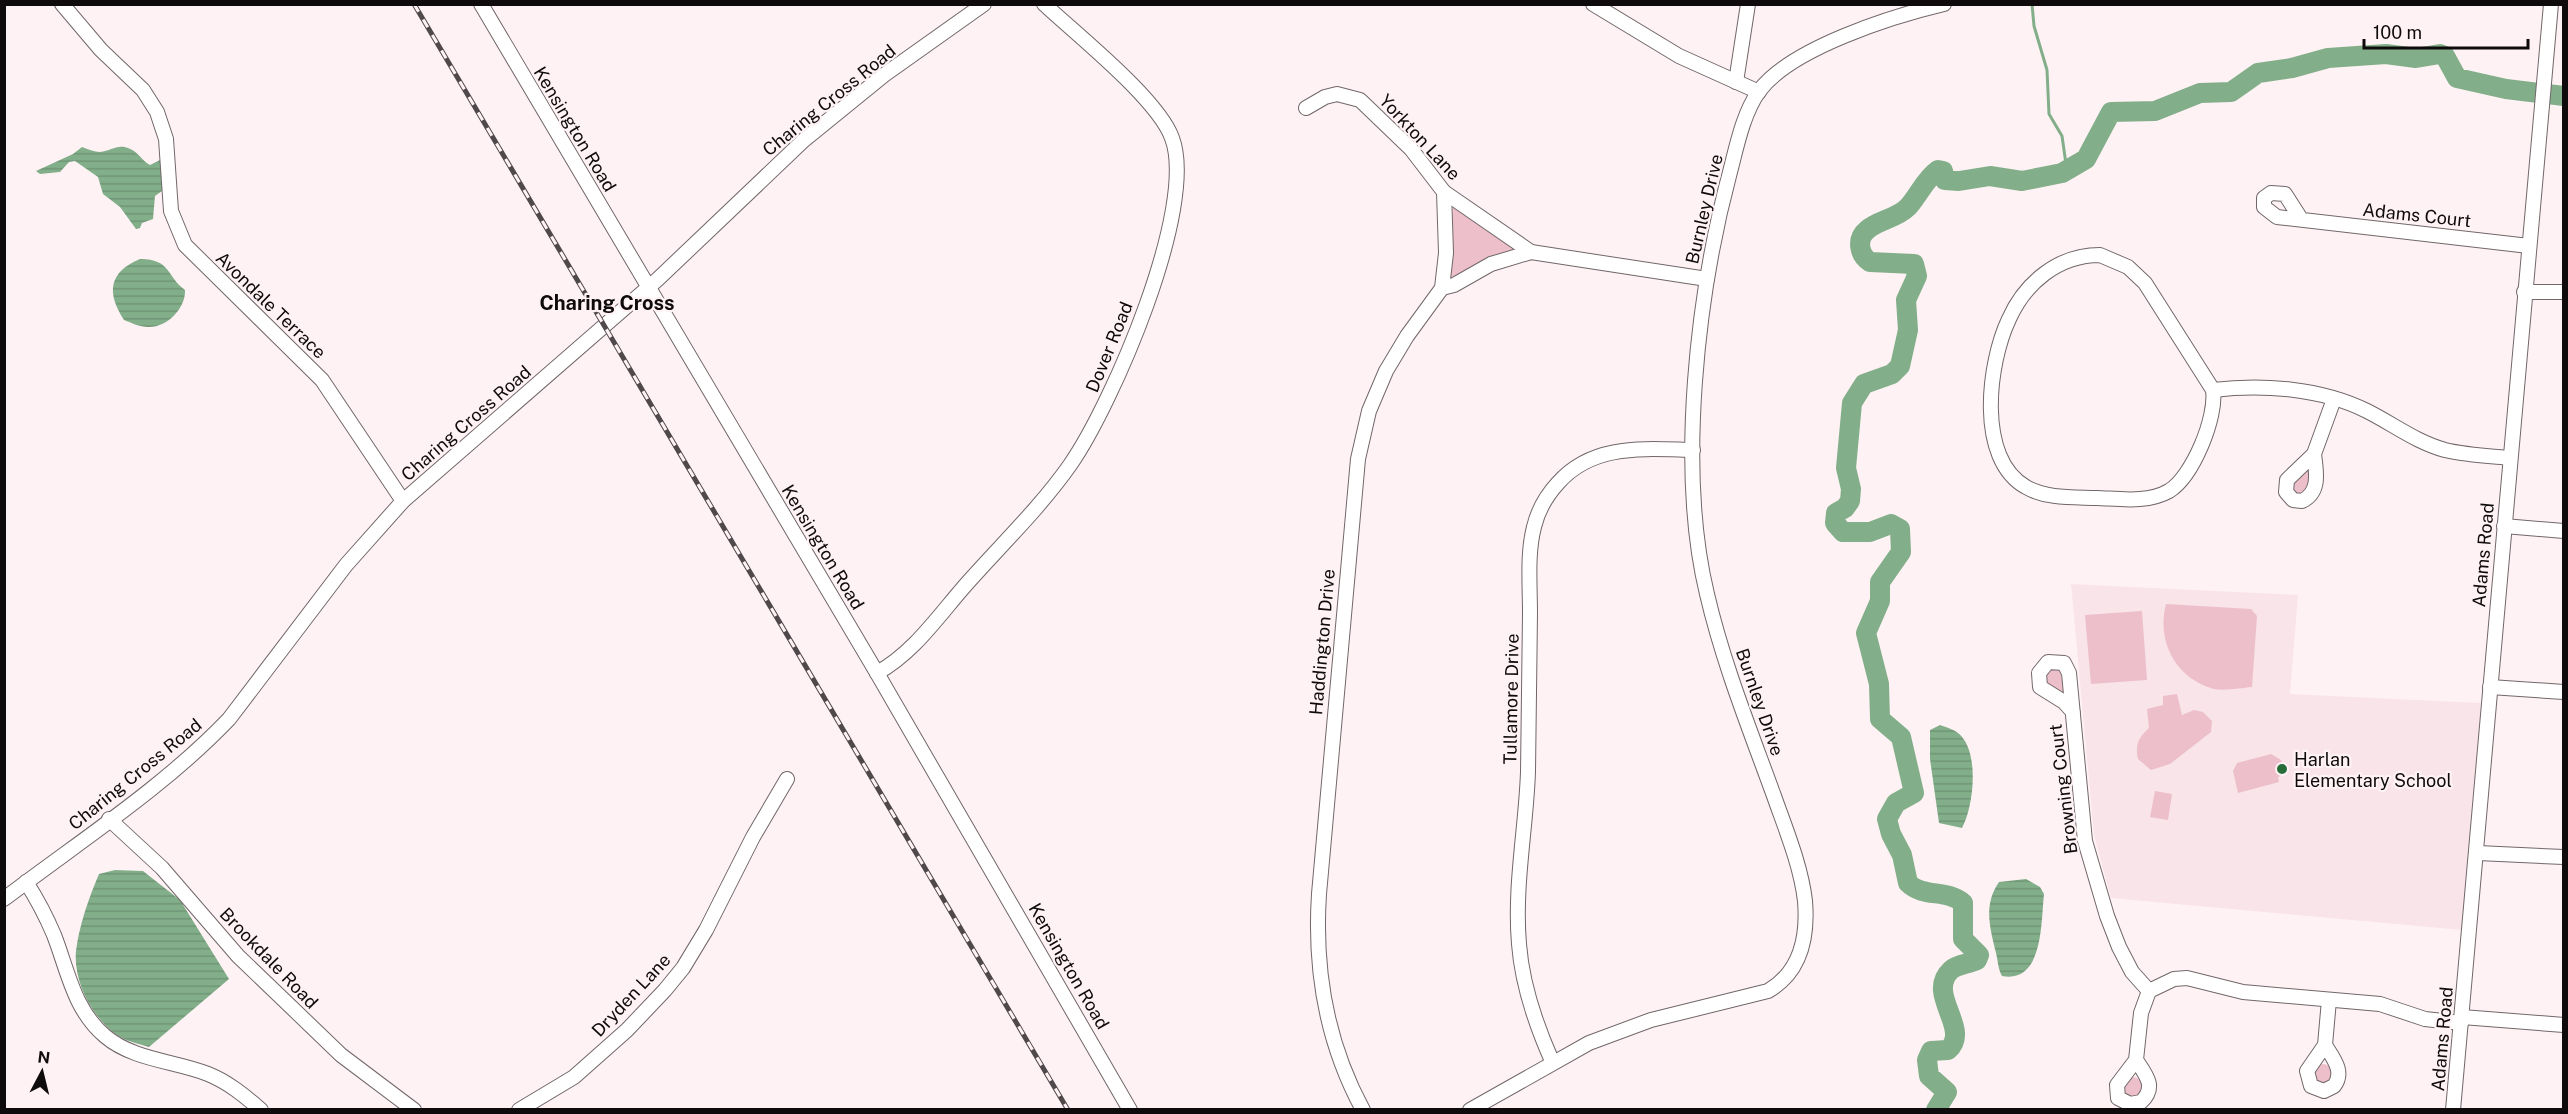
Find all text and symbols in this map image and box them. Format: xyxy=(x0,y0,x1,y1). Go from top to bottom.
scale bar xyxy=(2364,12,2528,50)
text: 100 m xyxy=(2373,22,2422,43)
street label: Charing Cross Road xyxy=(758,40,900,160)
street label: Kensington Road xyxy=(529,63,621,195)
street label: Yorkton Lane xyxy=(1375,90,1465,184)
street label: Burnley Drive xyxy=(1681,152,1727,266)
street label: Adams Court xyxy=(2362,199,2472,231)
street label: Avondale Terrace xyxy=(212,247,330,363)
district label: Charing Cross xyxy=(539,291,675,315)
street label: Dover Road xyxy=(1081,299,1137,395)
street label: Charing Cross Road xyxy=(397,361,535,485)
street label: Kensington Road xyxy=(777,481,869,613)
street label: Adams Road xyxy=(2468,502,2498,608)
street label: Haddington Drive xyxy=(1305,568,1339,716)
street label: Tullamore Drive xyxy=(1499,633,1523,765)
street label: Burnley Drive xyxy=(1732,646,1788,758)
street label: Charing Cross Road xyxy=(64,714,206,834)
street label: Browning Court xyxy=(2045,723,2081,855)
place label: Harlan Elementary School xyxy=(2294,749,2452,791)
marker: Harlan Elementary School xyxy=(2275,762,2289,776)
street label: Kensington Road xyxy=(1024,899,1114,1033)
street label: Brookdale Road xyxy=(216,903,322,1013)
street label: Dryden Lane xyxy=(587,949,675,1041)
street label: Adams Road xyxy=(2427,986,2457,1092)
north arrow xyxy=(12,1042,72,1102)
text: N xyxy=(36,1047,51,1068)

